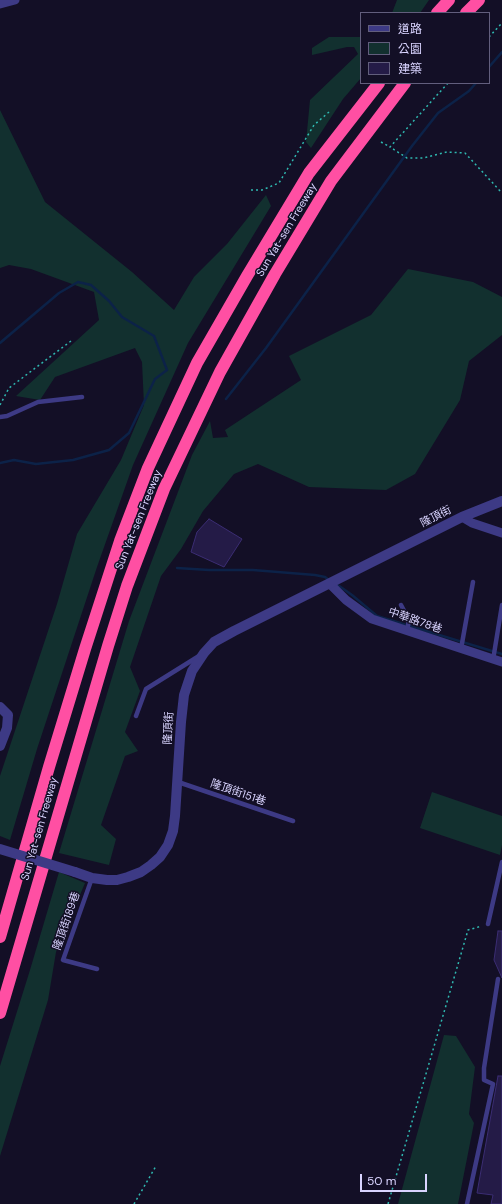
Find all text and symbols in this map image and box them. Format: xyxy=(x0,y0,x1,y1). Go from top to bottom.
legend xyxy=(360,12,490,84)
text: 道路 xyxy=(398,21,422,37)
text: 公園 xyxy=(398,41,422,57)
text: 建築 xyxy=(398,61,422,77)
street label: Sun Yat-sen Freeway xyxy=(254,181,320,279)
street label: Sun Yat-sen Freeway xyxy=(113,468,165,572)
street label: 隆頂街 xyxy=(418,504,454,530)
street label: 中華路78巷 xyxy=(386,606,444,636)
street label: 隆頂街 xyxy=(162,711,176,745)
street label: Sun Yat-sen Freeway xyxy=(19,776,61,882)
street label: 隆頂街151巷 xyxy=(209,777,267,809)
street label: 隆頂街189巷 xyxy=(51,890,83,952)
scale bar xyxy=(362,1166,429,1192)
text: 50 m xyxy=(367,1173,396,1189)

